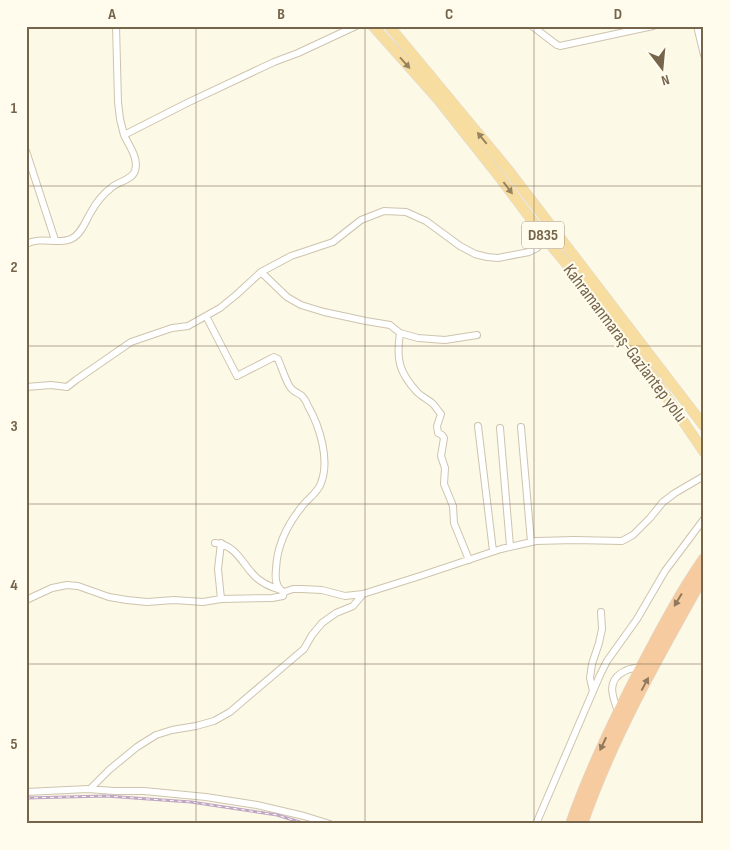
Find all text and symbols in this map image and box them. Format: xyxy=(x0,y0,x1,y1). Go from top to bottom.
text: A xyxy=(107,5,116,24)
text: B xyxy=(277,5,285,24)
text: C xyxy=(445,5,453,24)
text: D xyxy=(614,5,622,24)
north arrow xyxy=(638,42,688,92)
one-way arrow xyxy=(399,56,411,68)
text: N xyxy=(660,71,671,89)
text: 1 xyxy=(11,99,18,118)
one-way arrow xyxy=(476,131,487,144)
one-way arrow xyxy=(503,181,513,195)
road number: D835 xyxy=(522,222,564,248)
text: 2 xyxy=(10,258,18,277)
street label: Kahramanmaraş-Gaziantep yolu xyxy=(559,260,691,426)
text: 3 xyxy=(10,417,18,436)
text: 4 xyxy=(10,576,18,595)
one-way arrow xyxy=(674,594,683,607)
one-way arrow xyxy=(641,676,649,691)
text: 5 xyxy=(10,735,18,754)
one-way arrow xyxy=(599,737,607,751)

